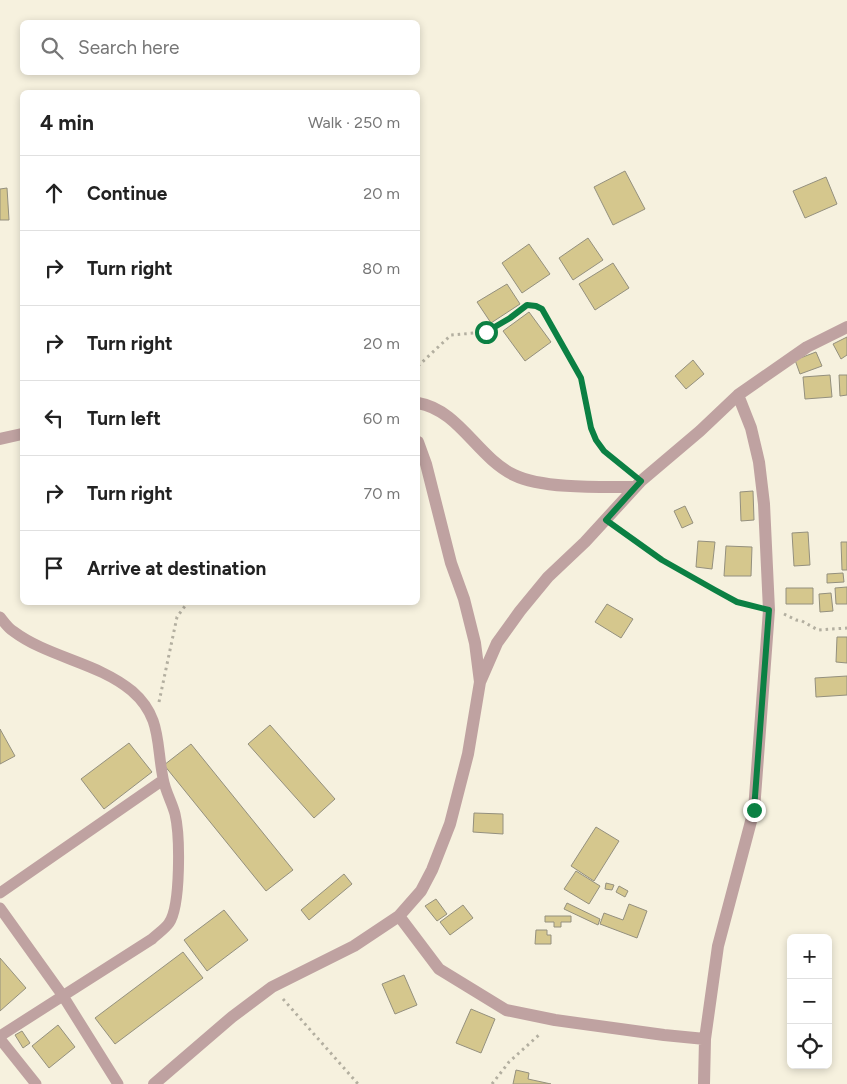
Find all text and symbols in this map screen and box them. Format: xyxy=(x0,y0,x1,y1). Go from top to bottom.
search box xyxy=(20,20,420,75)
icon: search xyxy=(38,34,66,62)
text: Search here xyxy=(78,36,180,59)
text: 4 min xyxy=(40,110,94,135)
text: Walk · 250 m xyxy=(308,113,400,132)
icon: ahead xyxy=(40,179,68,207)
text: Continue xyxy=(87,182,167,205)
text: 20 m xyxy=(363,184,400,203)
icon: right xyxy=(40,254,68,282)
text: Turn right xyxy=(87,257,173,280)
text: 80 m xyxy=(362,259,400,278)
route start xyxy=(475,321,498,344)
icon: right xyxy=(40,329,68,357)
text: Turn right xyxy=(87,332,173,355)
text: 20 m xyxy=(363,334,400,353)
icon: left xyxy=(40,404,68,432)
text: Turn left xyxy=(87,407,161,430)
text: 60 m xyxy=(363,409,400,428)
icon: right xyxy=(40,479,68,507)
text: Turn right xyxy=(87,482,173,505)
text: 70 m xyxy=(364,484,400,503)
icon: arrive xyxy=(40,554,68,582)
text: Arrive at destination xyxy=(87,557,266,580)
route end xyxy=(743,799,766,822)
map controls xyxy=(787,934,832,1069)
button: + xyxy=(787,934,832,979)
button: − xyxy=(787,979,832,1024)
button: locate xyxy=(787,1024,832,1069)

